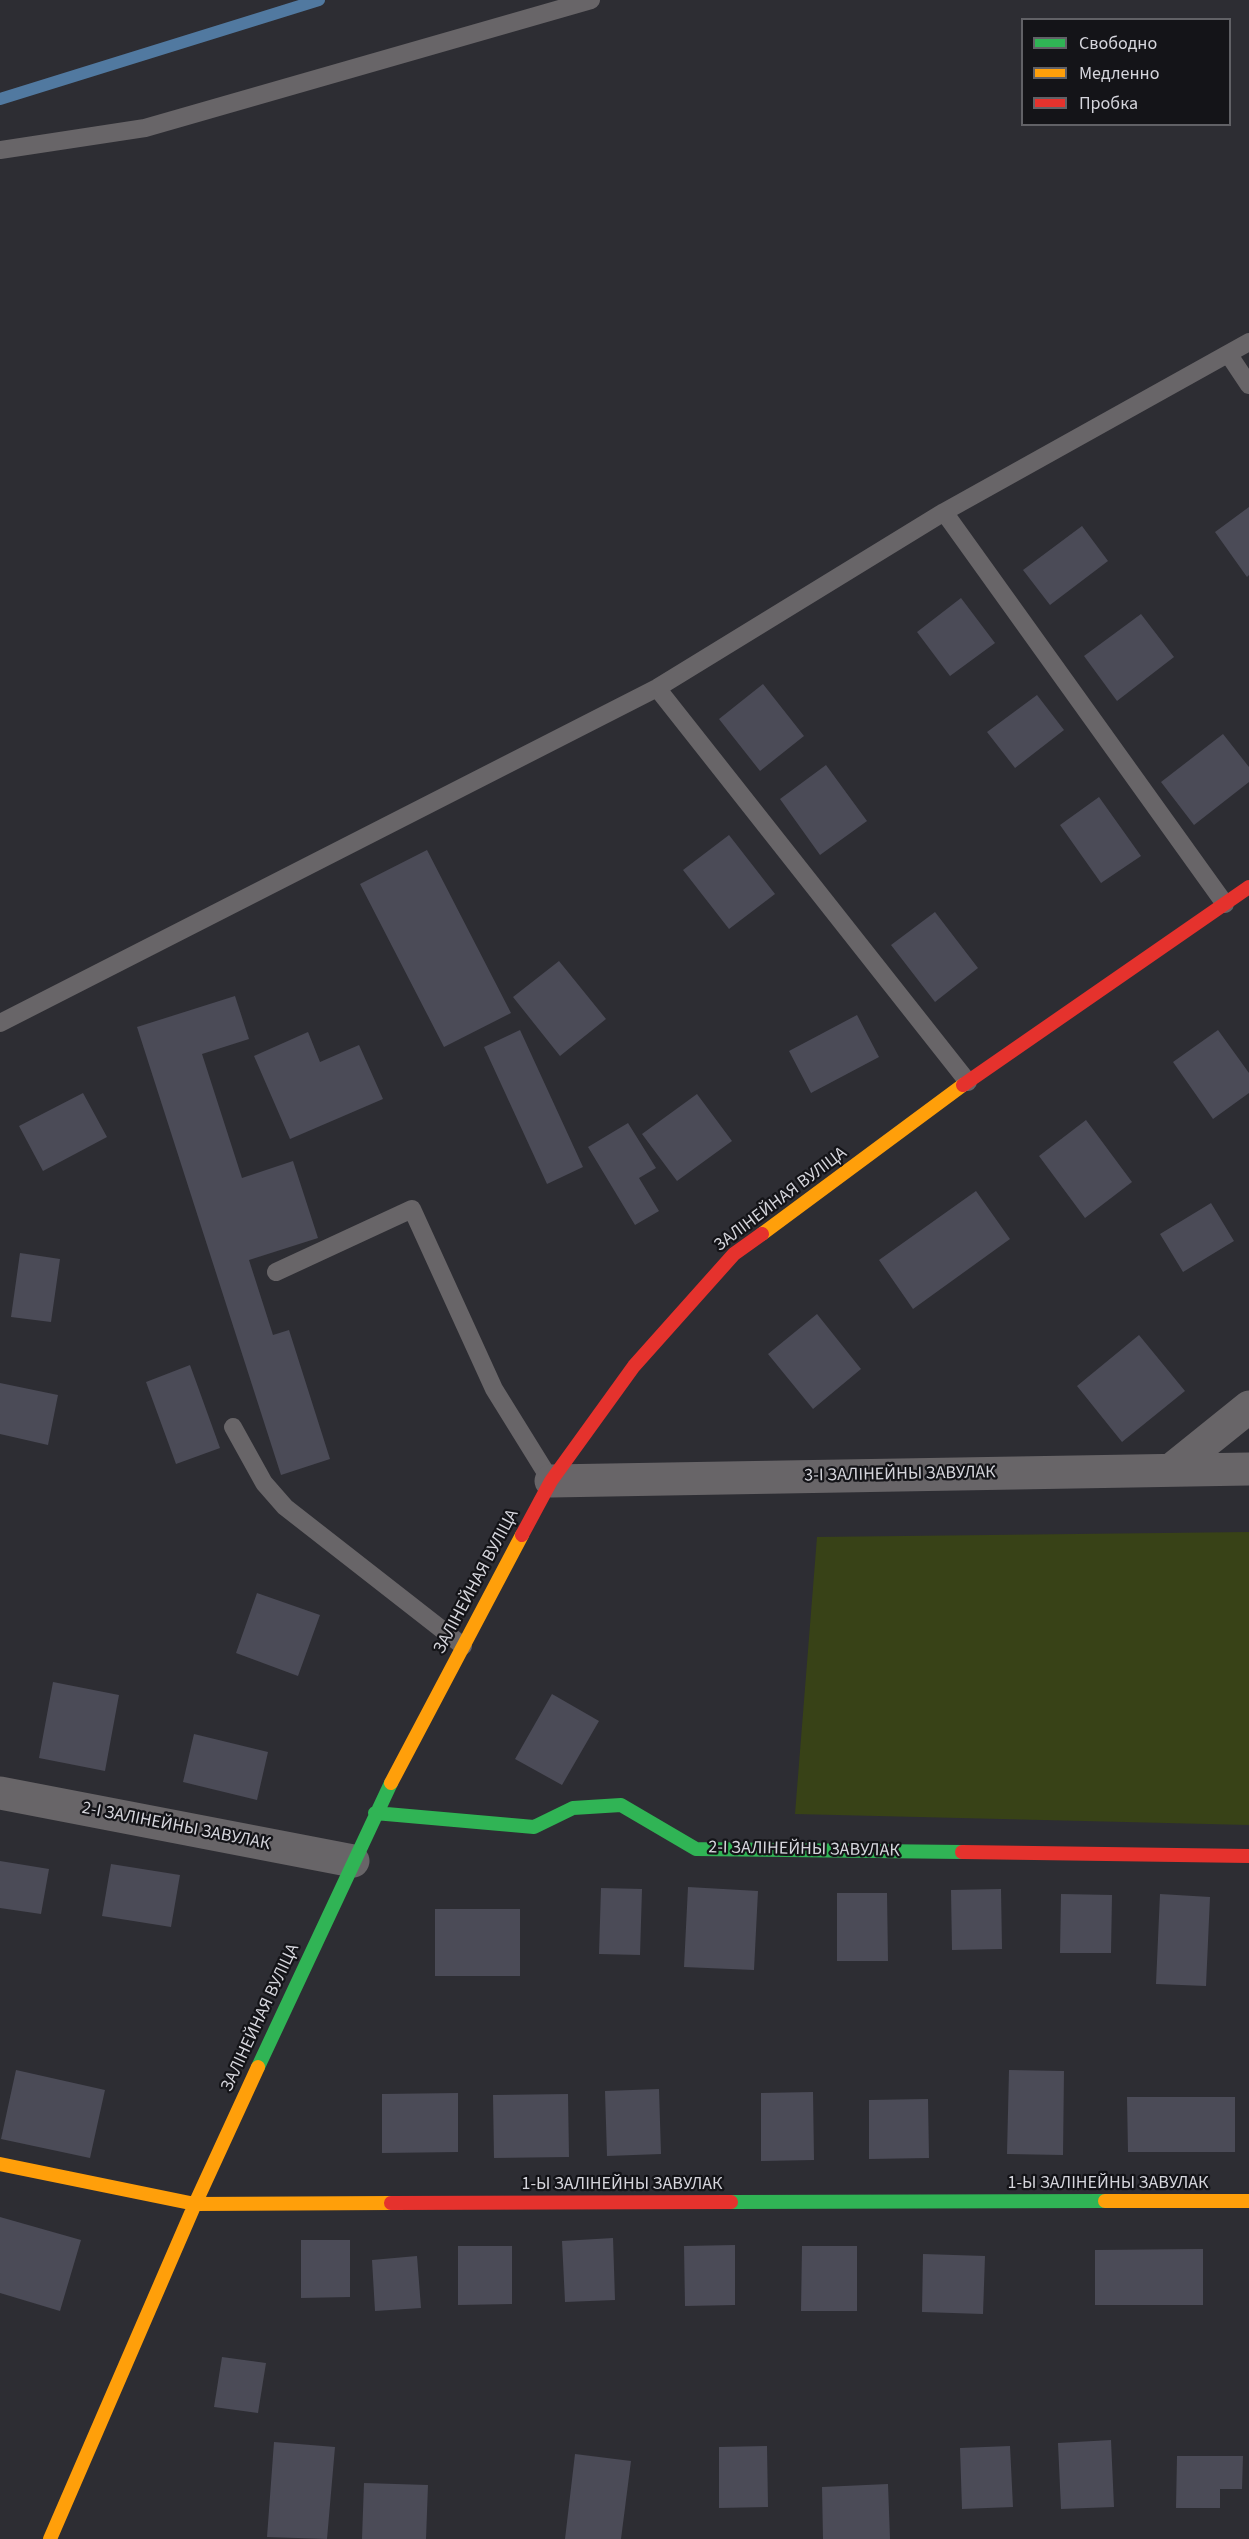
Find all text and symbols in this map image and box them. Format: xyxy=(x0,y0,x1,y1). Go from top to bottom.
legend xyxy=(1021,18,1231,126)
text: Свободно xyxy=(1079,31,1157,56)
text: Медленно xyxy=(1079,61,1159,86)
text: Пробка xyxy=(1079,91,1138,116)
street label: ЗАЛІНЕЙНАЯ ВУЛІЦА xyxy=(710,1143,852,1257)
street label: 3-І ЗАЛІНЕЙНЫ ЗАВУЛАК xyxy=(804,1463,996,1487)
street label: ЗАЛІНЕЙНАЯ ВУЛІЦА xyxy=(430,1506,524,1658)
street label: 2-І ЗАЛІНЕЙНЫ ЗАВУЛАК xyxy=(80,1798,272,1856)
street label: 2-І ЗАЛІНЕЙНЫ ЗАВУЛАК xyxy=(708,1838,900,1862)
street label: ЗАЛІНЕЙНАЯ ВУЛІЦА xyxy=(217,1941,305,2095)
street label: 1-Ы ЗАЛІНЕЙНЫ ЗАВУЛАК xyxy=(1007,2173,1209,2195)
street label: 1-Ы ЗАЛІНЕЙНЫ ЗАВУЛАК xyxy=(521,2174,723,2196)

